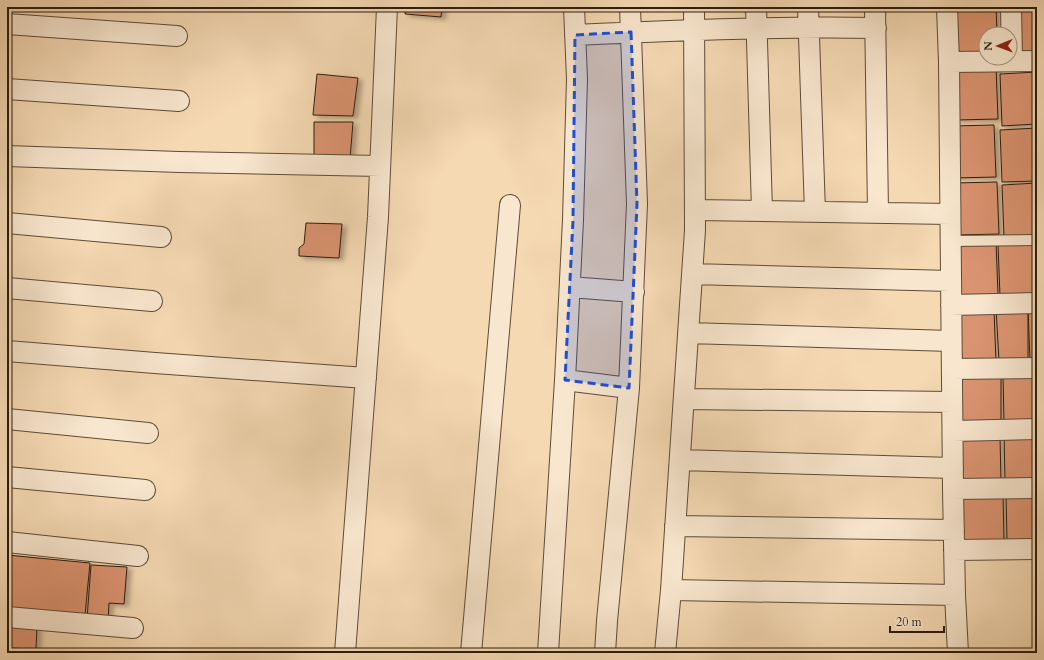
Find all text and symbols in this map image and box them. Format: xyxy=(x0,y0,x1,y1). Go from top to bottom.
north arrow xyxy=(978,26,1018,66)
text: N xyxy=(981,41,996,51)
scale bar xyxy=(890,608,944,634)
text: 20 m xyxy=(896,614,923,630)

